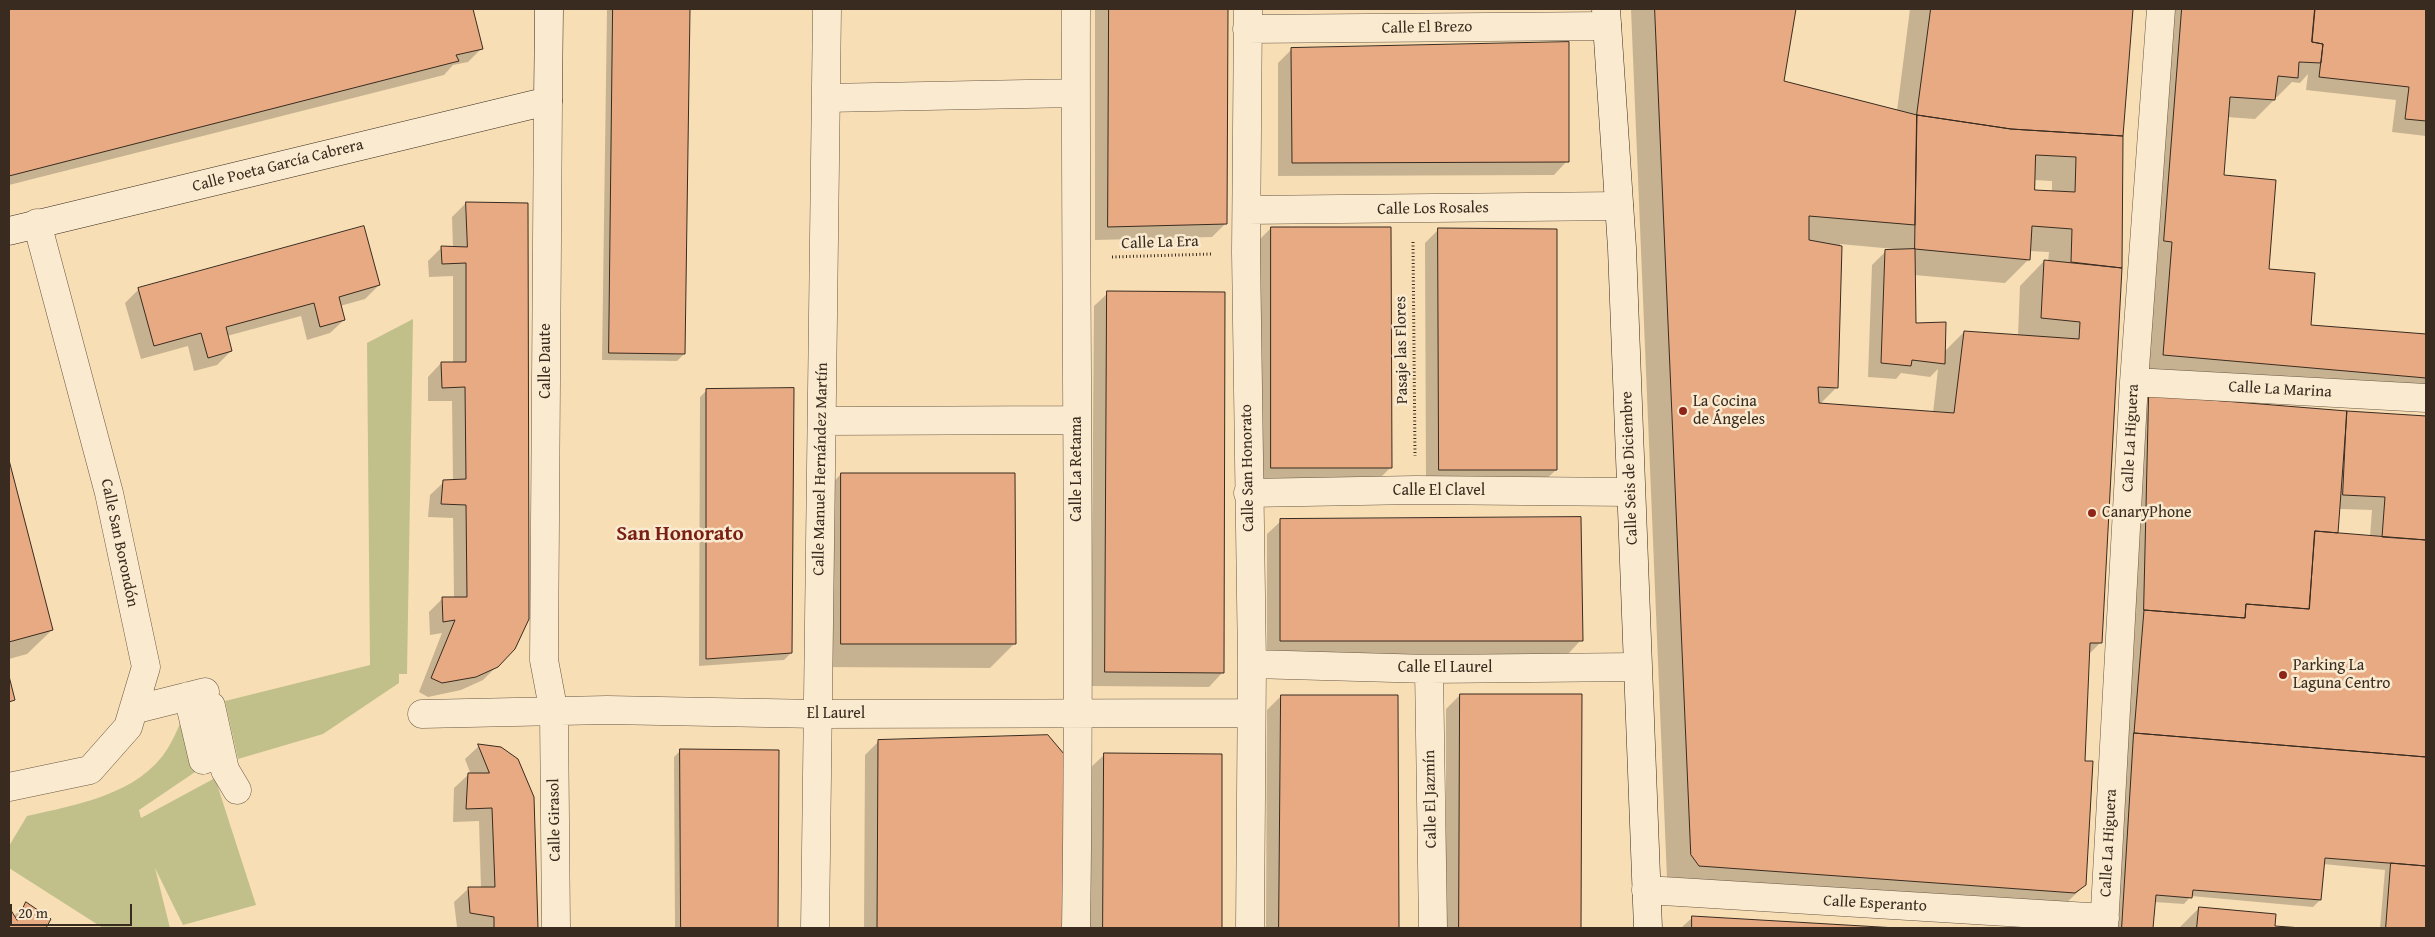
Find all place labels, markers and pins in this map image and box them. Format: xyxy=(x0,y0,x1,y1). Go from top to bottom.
place label: La Cocina de Ángeles xyxy=(1693,392,1765,430)
marker: La Cocina de Ángeles xyxy=(1677,405,1689,417)
place label: CanaryPhone xyxy=(2102,503,2192,523)
marker: CanaryPhone xyxy=(2086,507,2098,519)
place label: Parking La Laguna Centro xyxy=(2293,656,2390,694)
marker: Parking La Laguna Centro xyxy=(2277,669,2289,681)

